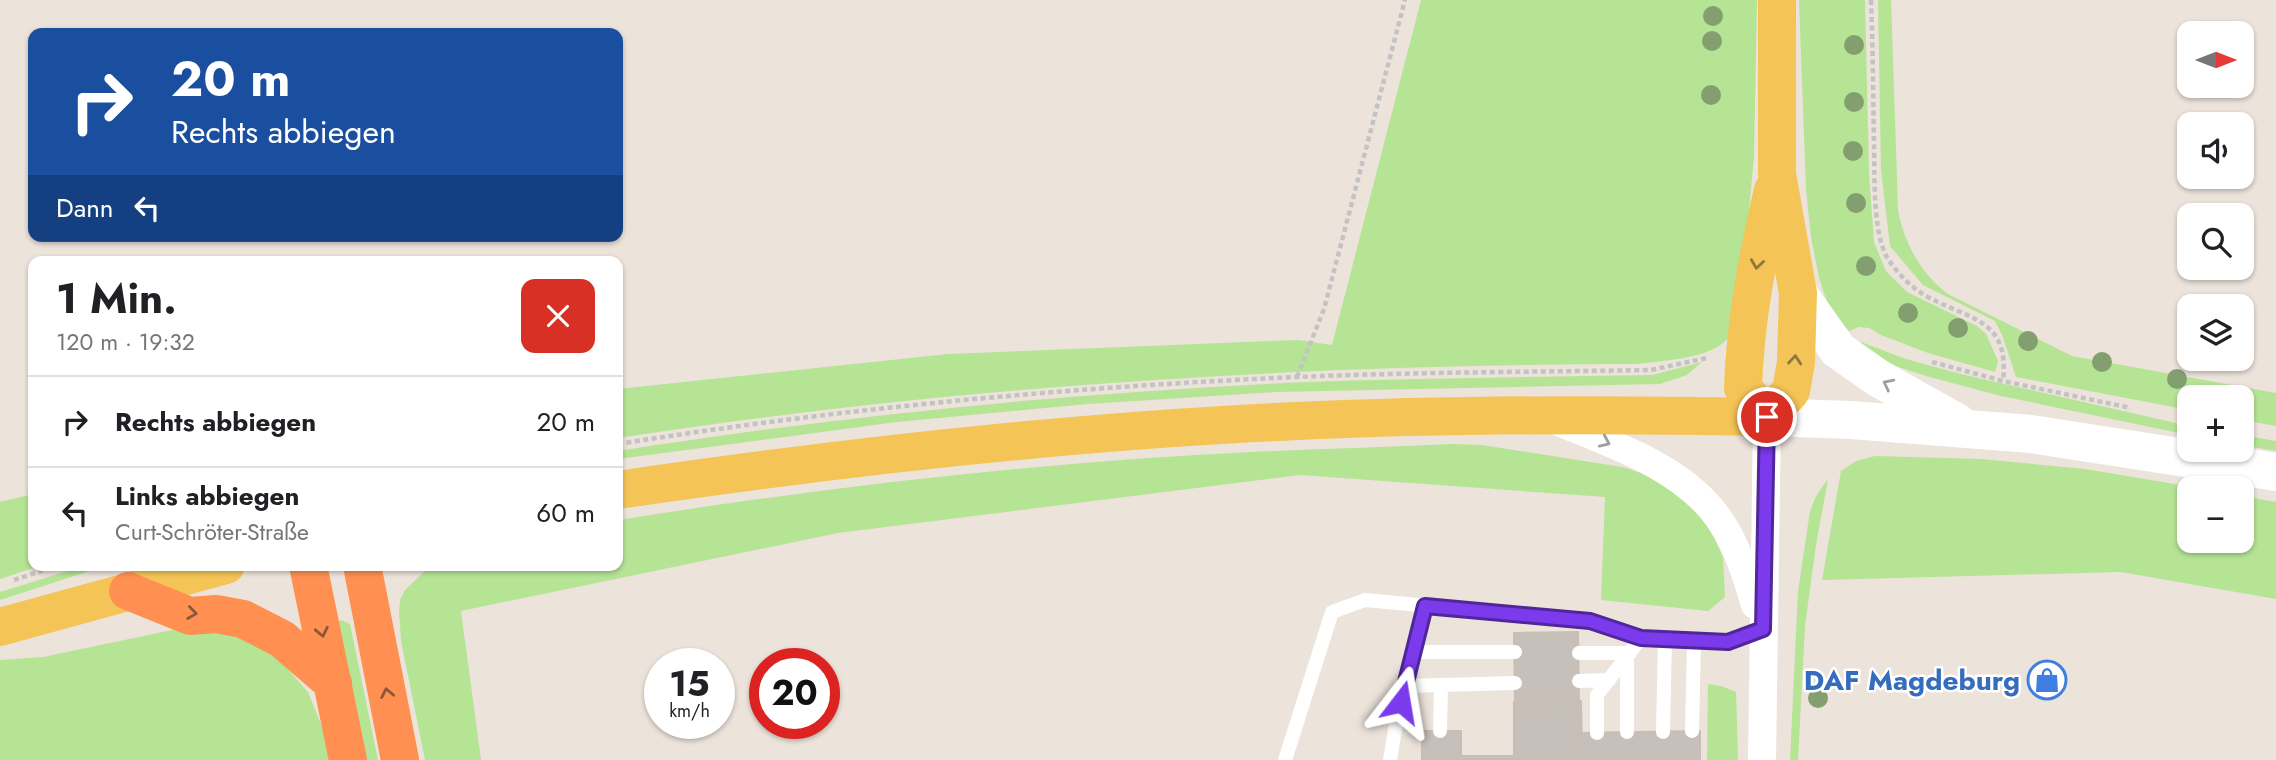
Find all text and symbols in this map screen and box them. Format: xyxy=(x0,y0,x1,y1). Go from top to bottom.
north arrow xyxy=(2177,21,2254,98)
map controls xyxy=(2177,21,2254,553)
text: 20 m xyxy=(171,44,290,114)
icon: right xyxy=(56,56,147,147)
text: Rechts abbiegen xyxy=(171,109,396,155)
button: sound xyxy=(2177,112,2254,189)
text: Dann xyxy=(56,189,114,227)
icon: left xyxy=(128,189,166,227)
button: search xyxy=(2177,203,2254,280)
one-way arrow xyxy=(1749,258,1764,270)
text: 1 Min. xyxy=(56,268,177,329)
button: close xyxy=(521,279,595,353)
button: layers xyxy=(2177,294,2254,371)
text: 120 m · 19:32 xyxy=(56,325,195,359)
one-way arrow xyxy=(1787,354,1802,365)
one-way arrow xyxy=(1883,378,1895,392)
button: + xyxy=(2177,385,2254,462)
pin xyxy=(1737,387,1797,447)
icon: arrive xyxy=(1748,398,1786,436)
icon: right xyxy=(56,403,94,441)
text: Rechts abbiegen xyxy=(115,403,316,441)
text: 20 m xyxy=(537,403,595,441)
one-way arrow xyxy=(1598,434,1610,448)
button: − xyxy=(2177,476,2254,553)
text: Links abbiegen xyxy=(115,477,299,515)
icon: left xyxy=(56,494,94,532)
text: 60 m xyxy=(536,494,595,532)
text: Curt-Schröter-Straße xyxy=(115,515,309,549)
one-way arrow xyxy=(186,605,197,620)
one-way arrow xyxy=(314,626,329,638)
speed limit sign: 20 xyxy=(749,648,840,739)
text: 15 xyxy=(669,659,710,709)
shop icon: DAF Magdeburg xyxy=(2026,659,2068,701)
place label: DAF Magdeburg xyxy=(1804,660,2020,701)
position arrow xyxy=(1364,665,1438,739)
one-way arrow xyxy=(380,687,395,699)
text: km/h xyxy=(669,698,710,724)

